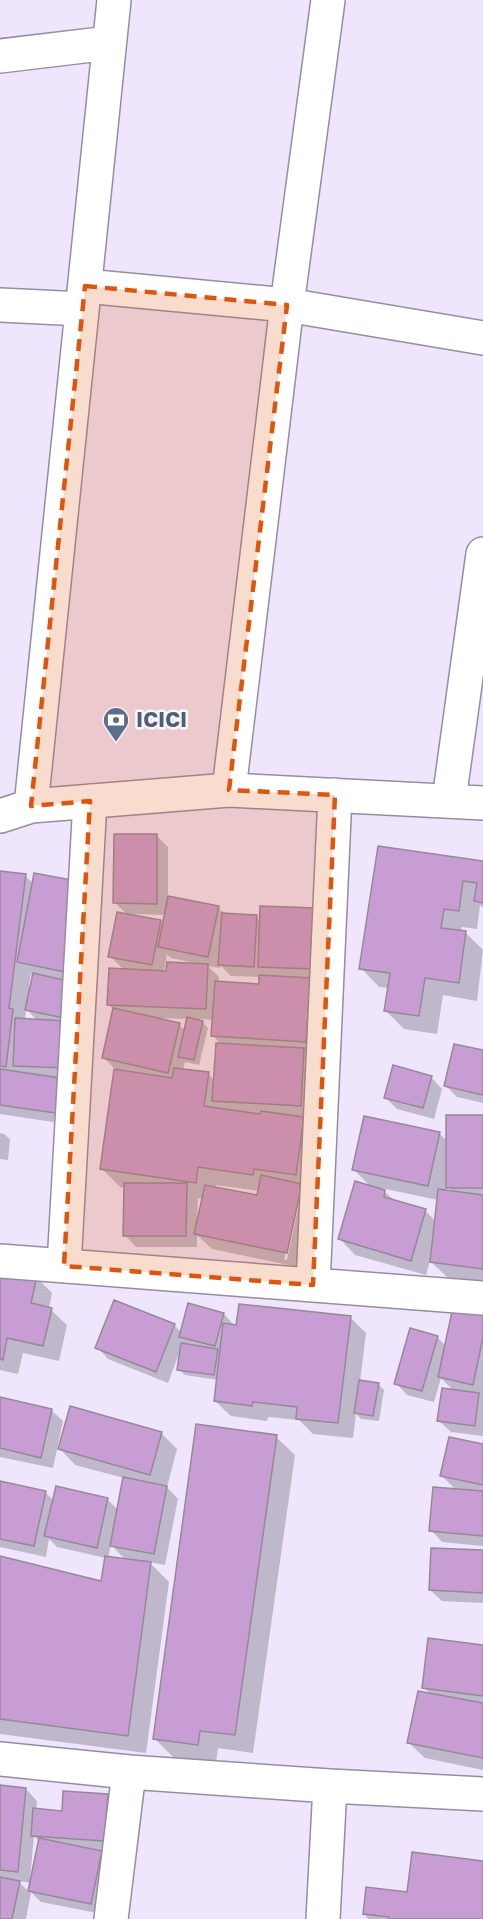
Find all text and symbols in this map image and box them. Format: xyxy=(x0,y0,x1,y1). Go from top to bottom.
bank icon: ICICI xyxy=(101,705,131,743)
place label: ICICI xyxy=(136,706,187,732)

